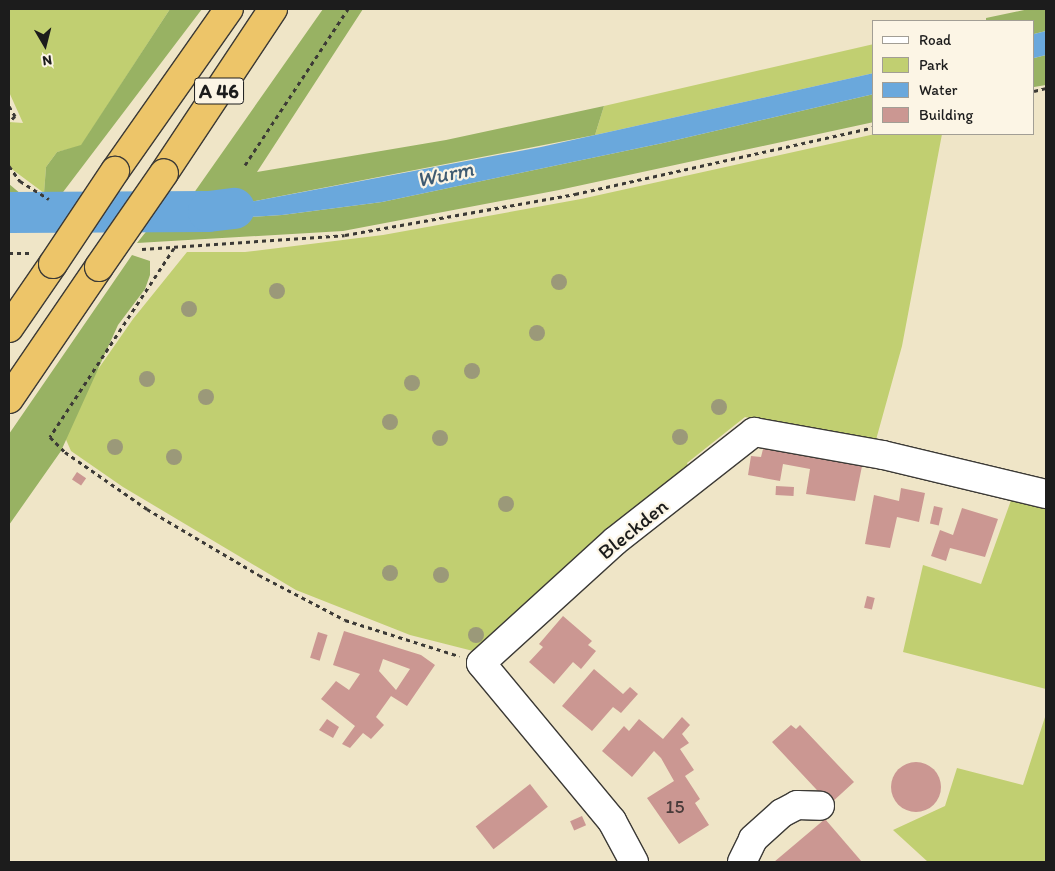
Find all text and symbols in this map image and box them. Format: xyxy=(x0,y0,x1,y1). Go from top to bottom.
north arrow xyxy=(20,20,70,70)
legend xyxy=(872,20,1035,135)
text: Road xyxy=(919,31,951,49)
text: N xyxy=(41,51,53,69)
text: Park xyxy=(919,56,949,74)
road number: A 46 xyxy=(194,74,244,108)
text: Water xyxy=(919,81,957,99)
text: Building xyxy=(919,106,973,124)
water label: Wurm xyxy=(414,155,476,193)
street label: Bleckden xyxy=(593,493,673,565)
house number: 15 xyxy=(666,796,684,818)

